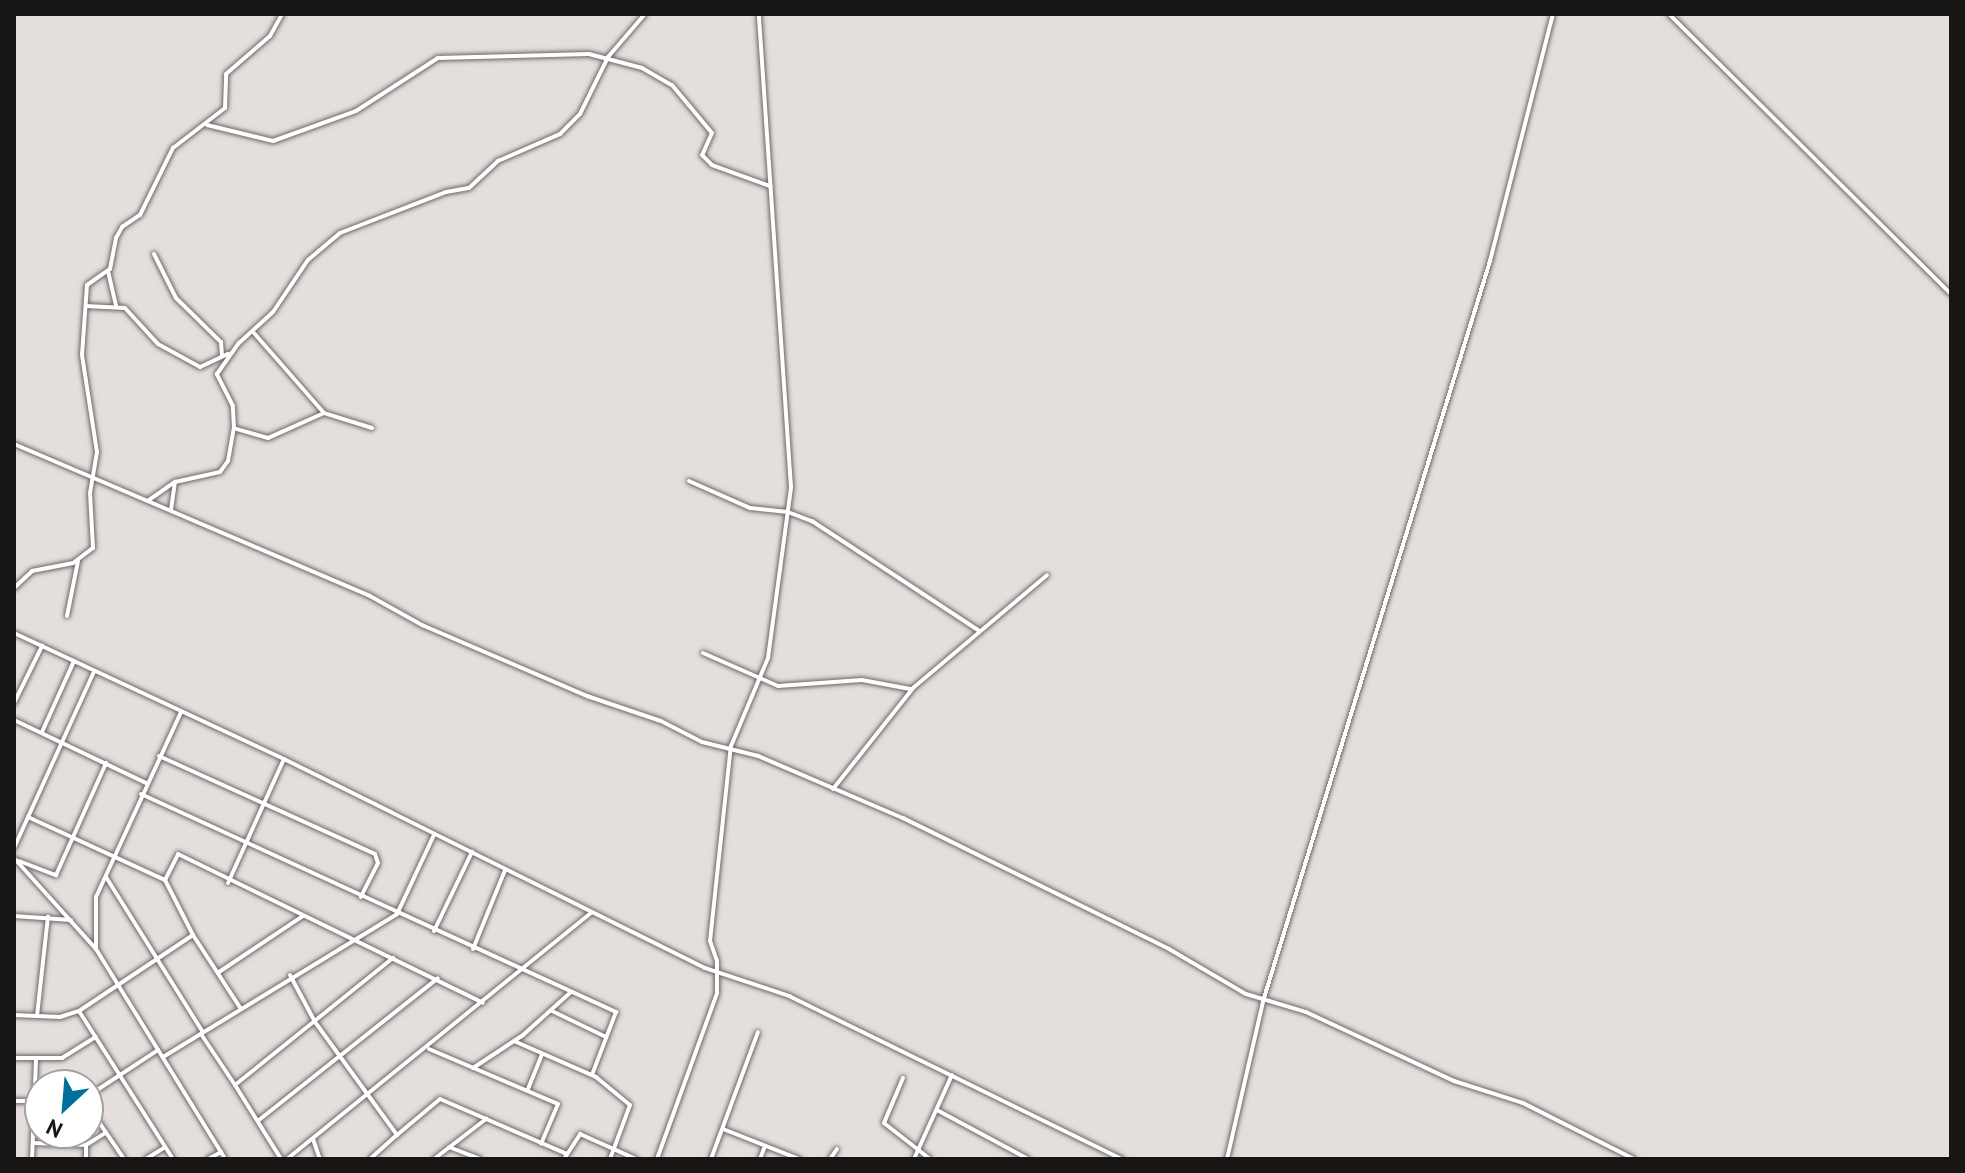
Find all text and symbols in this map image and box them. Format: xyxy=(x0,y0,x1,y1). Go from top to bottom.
north arrow xyxy=(24,1069,104,1149)
text: N xyxy=(42,1113,67,1145)

